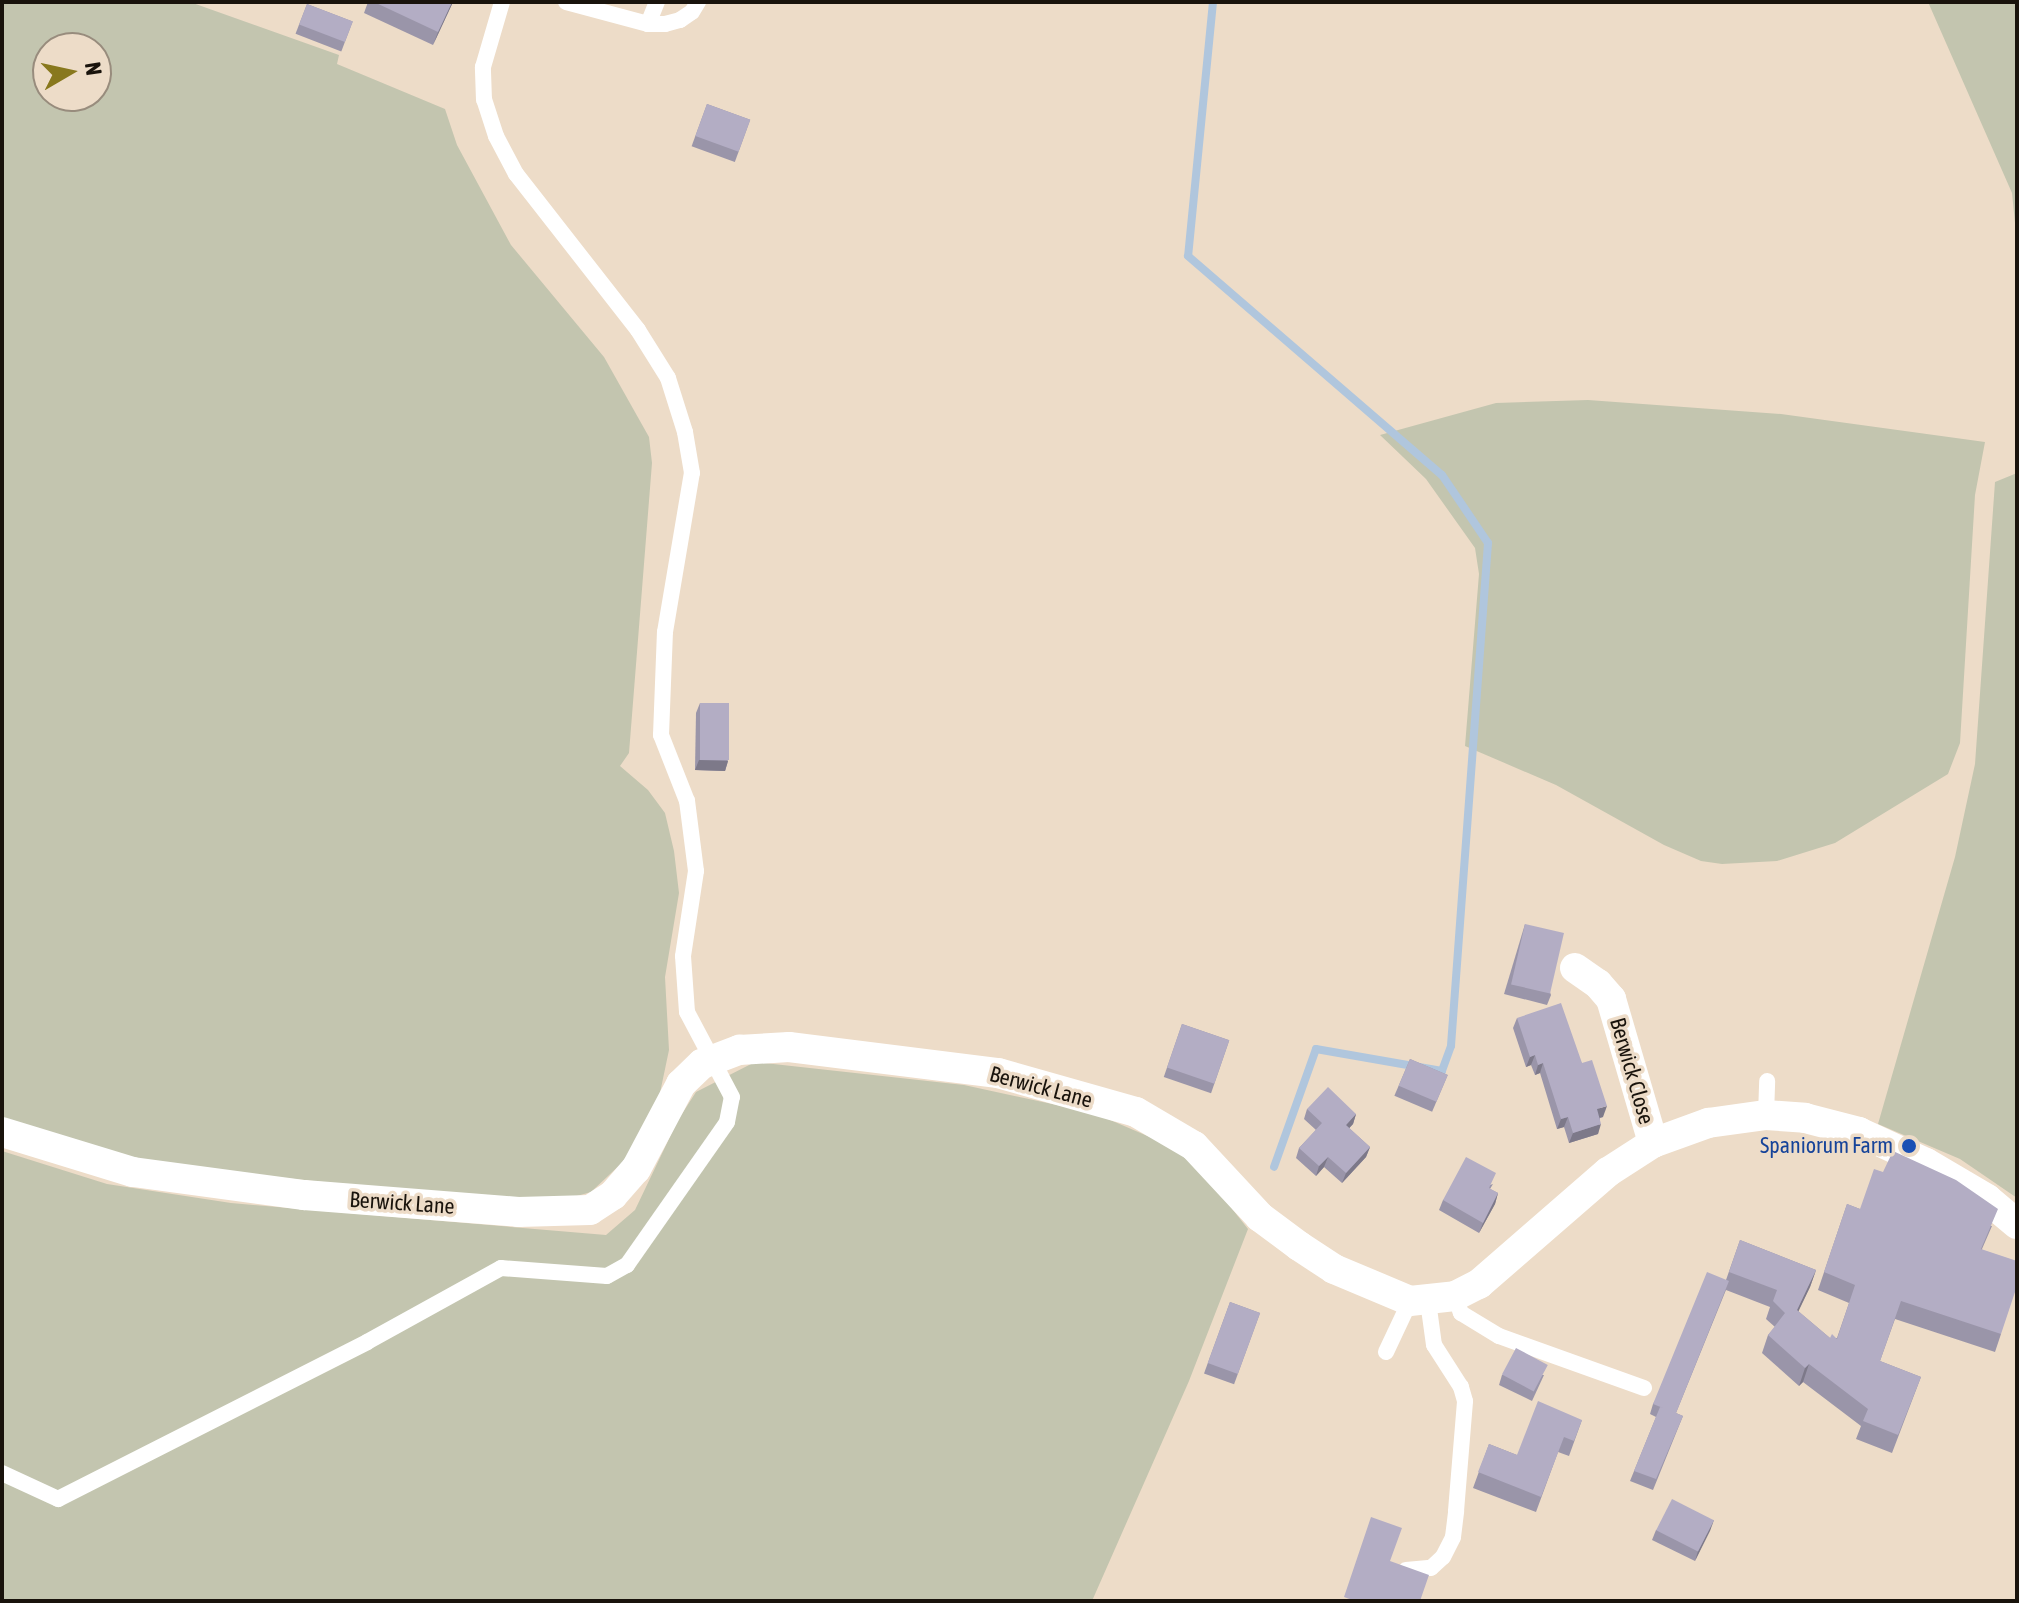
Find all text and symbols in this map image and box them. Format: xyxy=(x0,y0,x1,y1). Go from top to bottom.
north arrow xyxy=(32,32,112,112)
text: N xyxy=(80,60,108,77)
street label: Berwick Close xyxy=(1604,1015,1660,1127)
street label: Berwick Lane xyxy=(987,1061,1095,1113)
place label: Spaniorum Farm xyxy=(1760,1133,1893,1159)
marker: Spaniorum Farm xyxy=(1900,1137,1918,1155)
street label: Berwick Lane xyxy=(349,1186,455,1220)

